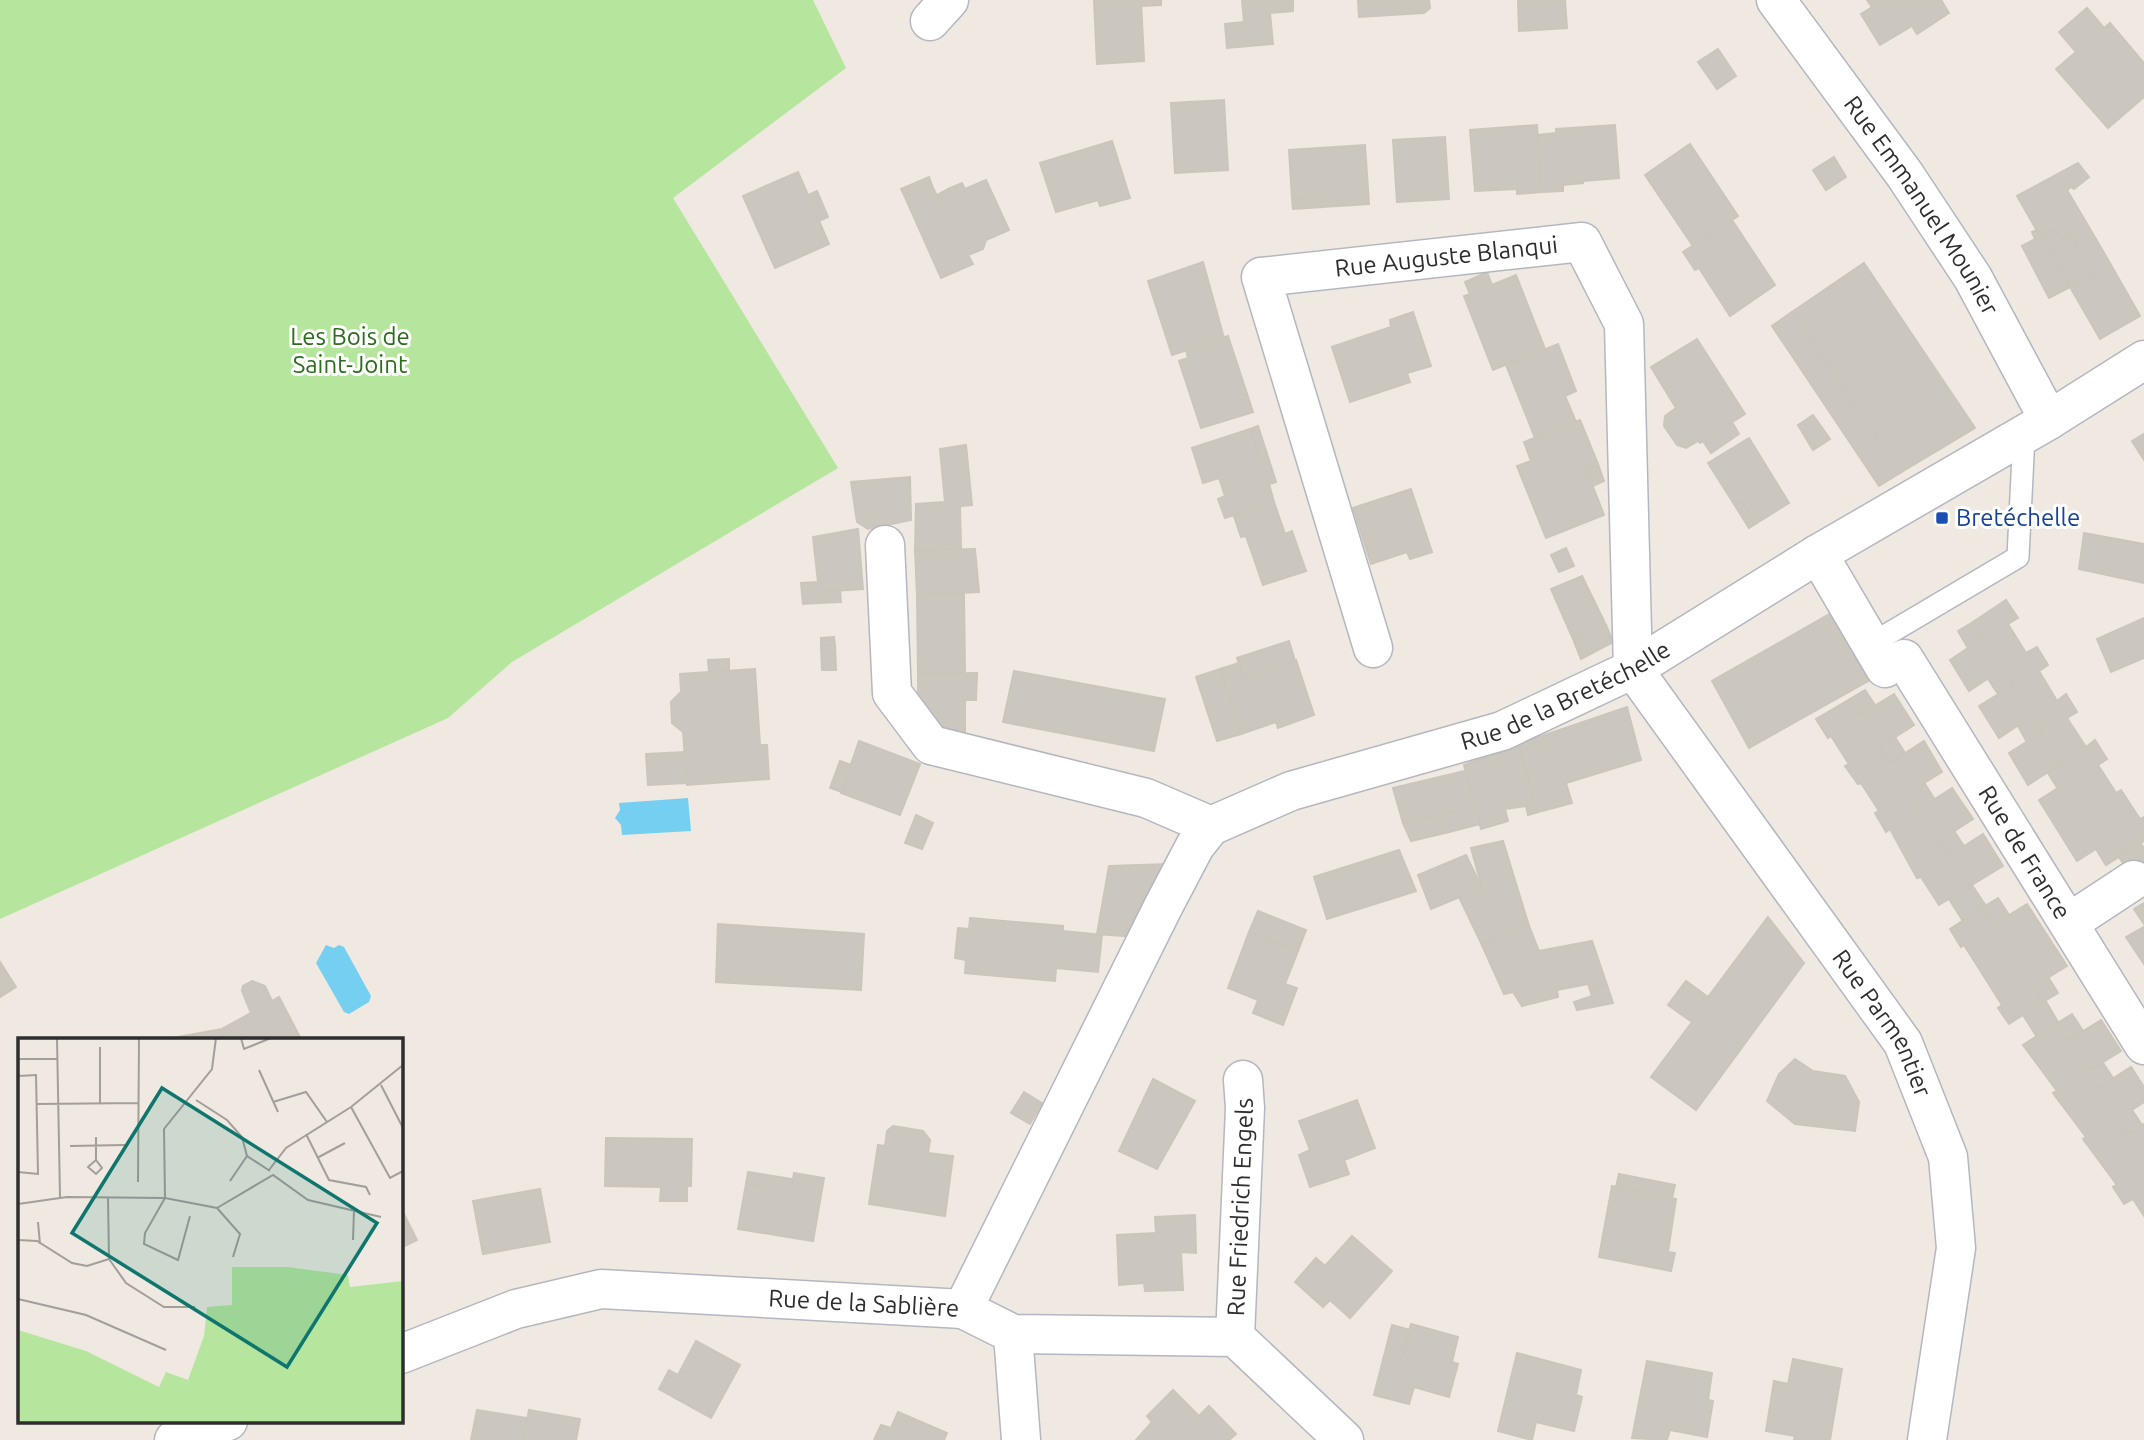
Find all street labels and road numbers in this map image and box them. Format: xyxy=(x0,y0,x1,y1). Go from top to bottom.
street label: Rue Emmanuel Mounier xyxy=(1839,91,2004,319)
street label: Rue Auguste Blanqui xyxy=(1333,231,1559,282)
street label: Rue de la Bretéchelle xyxy=(1457,635,1675,755)
street label: Rue de France xyxy=(1973,781,2076,924)
street label: Rue Parmentier xyxy=(1827,944,1937,1101)
street label: Rue Friedrich Engels xyxy=(1222,1097,1258,1317)
street label: Rue de la Sablière xyxy=(768,1284,960,1322)

